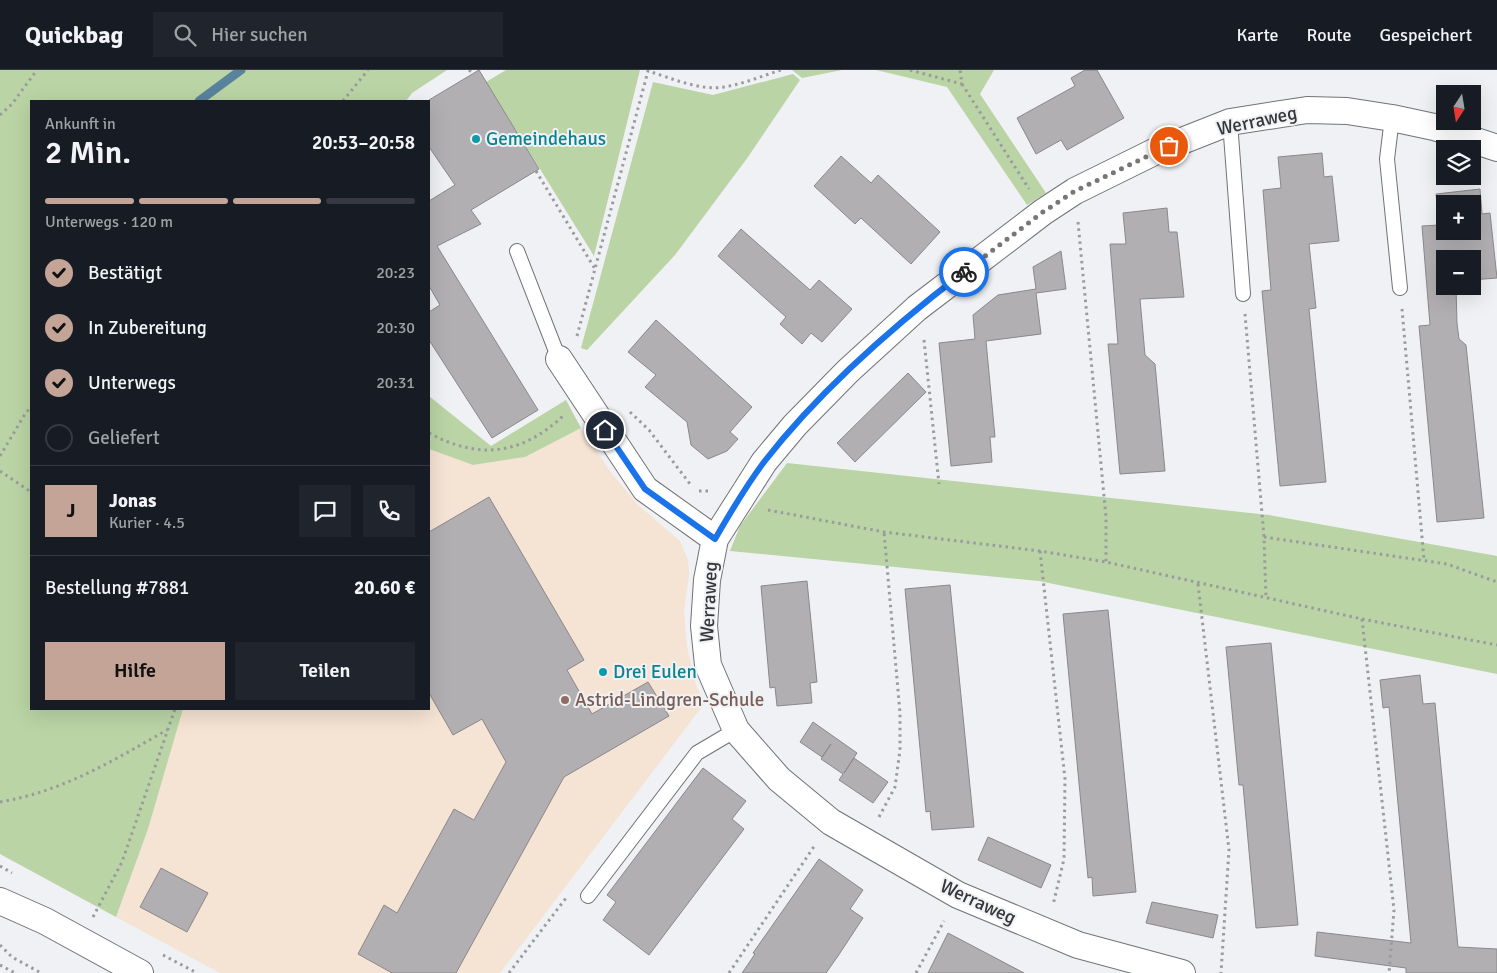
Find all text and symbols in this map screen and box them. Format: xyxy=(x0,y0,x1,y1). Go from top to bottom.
search box xyxy=(153,12,503,57)
text: Quickbag xyxy=(25,20,123,50)
icon: search xyxy=(171,21,199,49)
text: Hier suchen xyxy=(211,23,308,47)
text: Karte xyxy=(1237,24,1279,46)
text: Route xyxy=(1307,24,1352,46)
text: Gespeichert xyxy=(1380,24,1472,46)
north arrow xyxy=(1436,85,1481,130)
map controls xyxy=(1436,85,1481,295)
street label: Werraweg xyxy=(1215,101,1299,141)
text: Ankunft in xyxy=(45,114,116,134)
pin xyxy=(1148,125,1190,167)
place label: Gemeindehaus xyxy=(486,127,606,151)
text: 20:53–20:58 xyxy=(312,131,415,155)
icon: bag xyxy=(1155,132,1183,160)
text: 2 Min. xyxy=(45,133,131,172)
marker: Gemeindehaus xyxy=(470,133,482,145)
button: layers xyxy=(1436,140,1481,185)
button: + xyxy=(1436,195,1481,240)
text: Unterwegs · 120 m xyxy=(45,212,173,232)
courier xyxy=(939,247,989,297)
button: − xyxy=(1436,250,1481,295)
icon: bike xyxy=(950,258,978,286)
icon: check xyxy=(45,259,73,287)
text: Bestätigt xyxy=(88,261,162,285)
text: 20:23 xyxy=(376,263,415,283)
icon: check xyxy=(45,314,73,342)
text: In Zubereitung xyxy=(88,316,207,340)
text: 20:30 xyxy=(376,318,415,338)
icon: check xyxy=(45,369,73,397)
text: Unterwegs xyxy=(88,371,176,395)
text: 20:31 xyxy=(376,373,415,393)
pin xyxy=(584,409,626,451)
icon: home xyxy=(591,416,619,444)
text: Geliefert xyxy=(88,426,160,450)
button: chat xyxy=(299,485,351,537)
button: phone xyxy=(363,485,415,537)
text: Jonas xyxy=(109,489,156,513)
text: J xyxy=(67,499,75,523)
text: Kurier · 4.5 xyxy=(109,513,185,533)
street label: Werraweg xyxy=(695,561,723,643)
text: Bestellung #7881 xyxy=(45,576,189,600)
text: 20.60 € xyxy=(354,576,415,600)
button: Hilfe xyxy=(45,642,225,700)
button: Teilen xyxy=(235,642,415,700)
place label: Drei Eulen xyxy=(613,660,697,684)
marker: Drei Eulen xyxy=(597,666,609,678)
place label: Astrid-Lindgren-Schule xyxy=(575,688,764,712)
marker: Astrid-Lindgren-Schule xyxy=(559,694,571,706)
street label: Werraweg xyxy=(936,874,1020,930)

